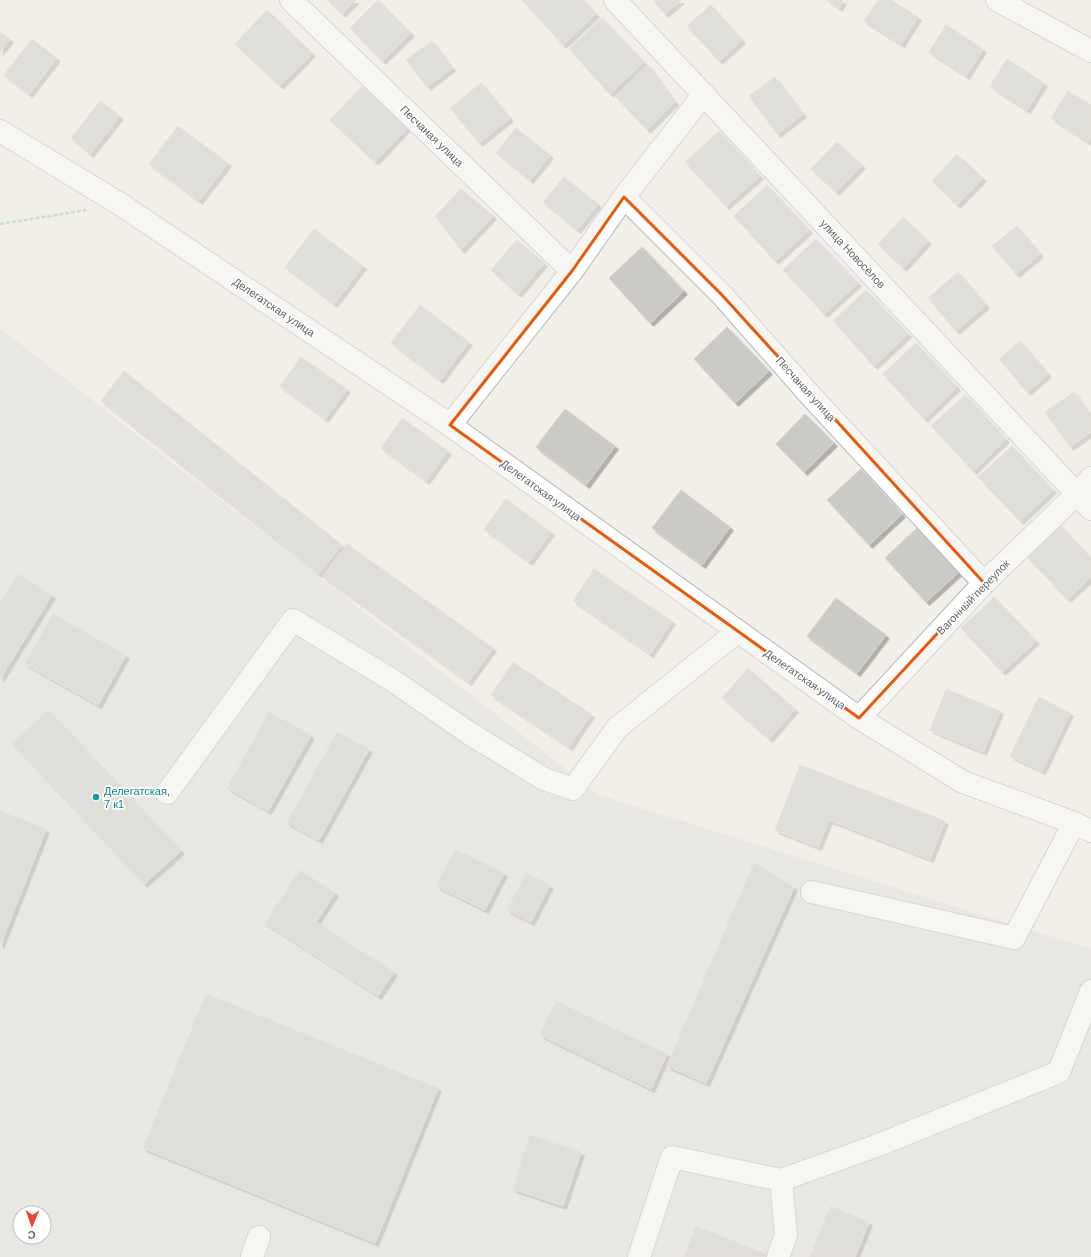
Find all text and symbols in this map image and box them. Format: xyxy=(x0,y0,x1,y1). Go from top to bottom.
street label: Песчаная улица xyxy=(398,103,467,170)
street label: улица Новосёлов xyxy=(818,217,888,291)
street label: Делегатская улица xyxy=(231,275,318,339)
street label: Песчаная улица xyxy=(774,354,839,424)
street label: Делегатская улица xyxy=(499,457,584,524)
street label: Вагонный переулок xyxy=(934,557,1012,637)
street label: Делегатская улица xyxy=(762,646,849,712)
place label: Делегатская, 7 к1 xyxy=(104,785,170,810)
marker: Делегатская, 7 к1 xyxy=(91,792,101,802)
north arrow xyxy=(12,1205,52,1245)
text: С xyxy=(27,1229,36,1241)

